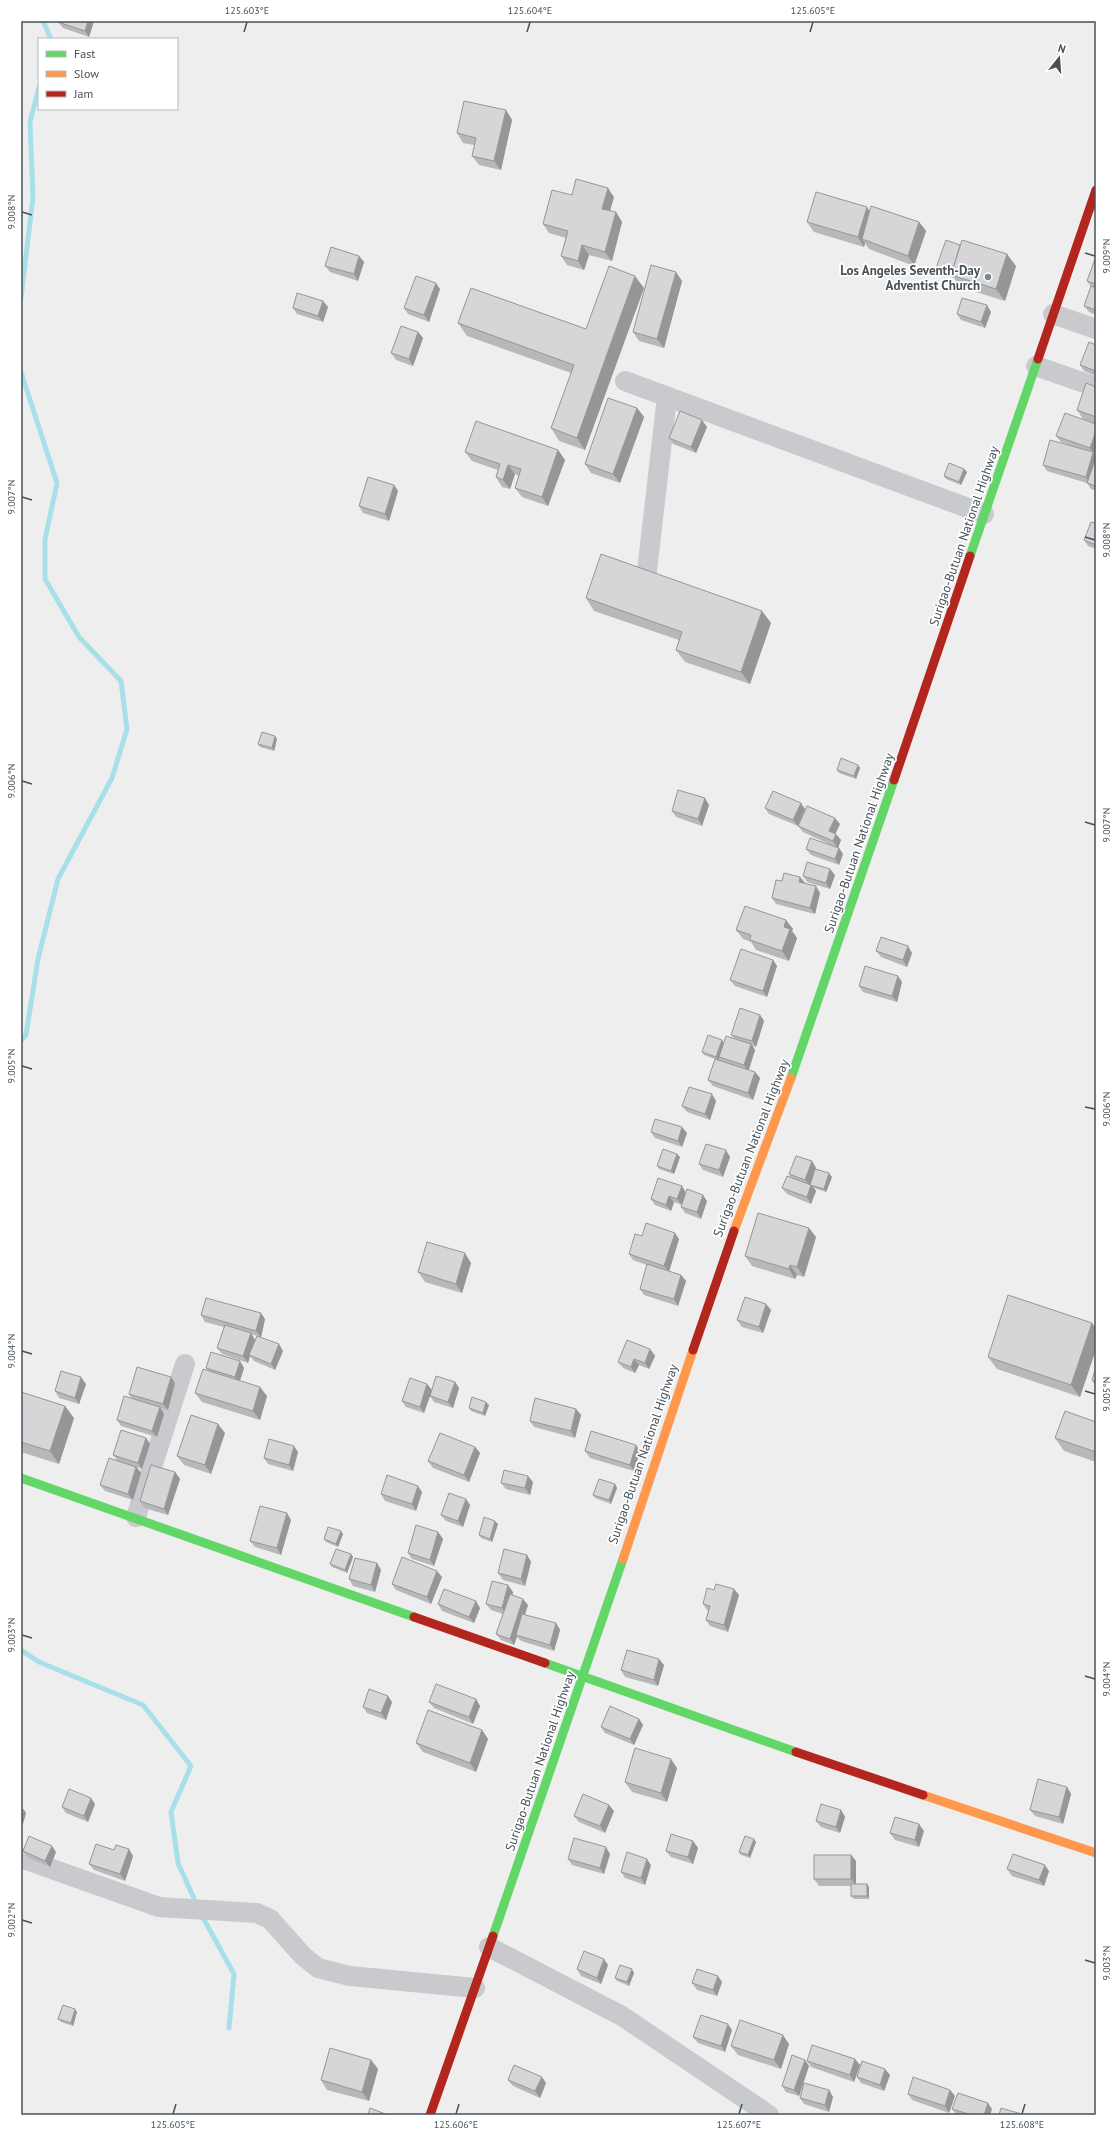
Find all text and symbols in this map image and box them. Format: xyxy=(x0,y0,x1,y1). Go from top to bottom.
text: 125.603°E xyxy=(225,4,269,17)
text: 125.604°E xyxy=(508,4,552,17)
text: 125.605°E xyxy=(791,4,835,17)
legend xyxy=(38,38,178,110)
north arrow xyxy=(1039,38,1079,78)
text: N xyxy=(1056,41,1067,56)
text: Fast xyxy=(74,46,95,61)
text: Slow xyxy=(74,66,99,81)
text: Jam xyxy=(73,86,93,101)
text: 9.008°N xyxy=(5,195,18,229)
text: 9.009°N xyxy=(1100,239,1113,273)
place label: Los Angeles Seventh-Day Adventist Church xyxy=(840,262,981,294)
marker: Los Angeles Seventh-Day Adventist Church xyxy=(983,272,993,282)
street label: Surigao-Butuan National Highway xyxy=(925,444,1003,628)
text: 9.007°N xyxy=(5,480,18,514)
text: 9.008°N xyxy=(1100,523,1113,557)
street label: Surigao-Butuan National Highway xyxy=(820,751,898,935)
text: 9.006°N xyxy=(5,764,18,798)
text: 9.007°N xyxy=(1100,808,1113,842)
text: 9.005°N xyxy=(5,1049,18,1083)
street label: Surigao-Butuan National Highway xyxy=(709,1057,793,1239)
text: 9.006°N xyxy=(1100,1092,1113,1126)
text: 9.004°N xyxy=(5,1334,18,1368)
street label: Surigao-Butuan National Highway xyxy=(604,1362,682,1546)
text: 9.005°N xyxy=(1100,1377,1113,1411)
text: 9.003°N xyxy=(5,1618,18,1652)
text: 9.004°N xyxy=(1100,1662,1113,1696)
street label: Surigao-Butuan National Highway xyxy=(501,1669,579,1853)
text: 9.002°N xyxy=(5,1903,18,1937)
text: 9.003°N xyxy=(1100,1946,1113,1980)
text: 125.605°E xyxy=(151,2118,195,2131)
text: 125.606°E xyxy=(434,2118,478,2131)
text: 125.607°E xyxy=(717,2118,761,2131)
text: 125.608°E xyxy=(1000,2118,1044,2131)

